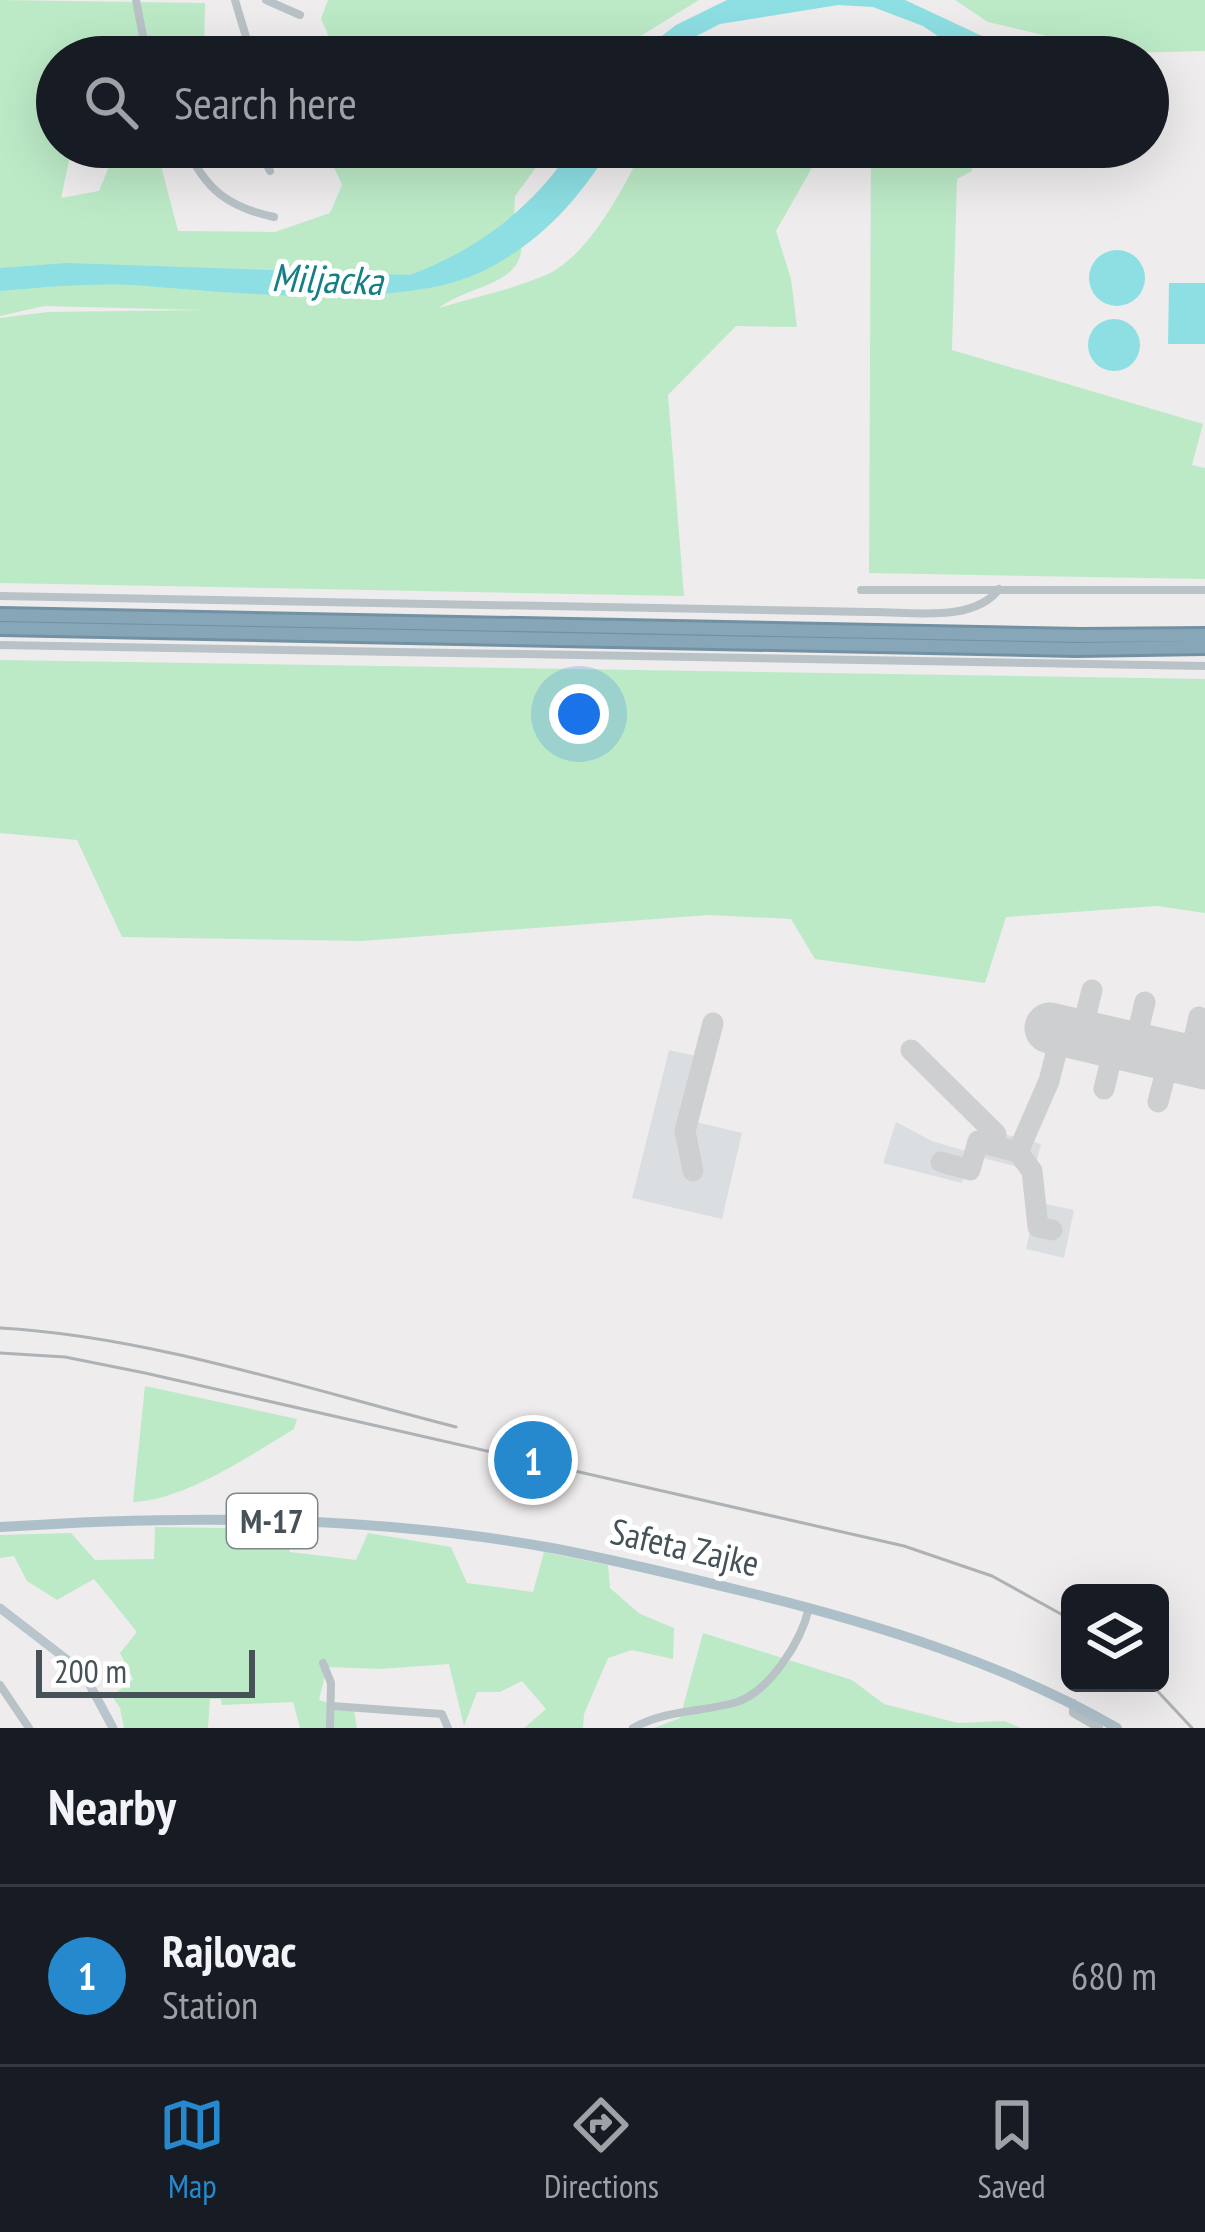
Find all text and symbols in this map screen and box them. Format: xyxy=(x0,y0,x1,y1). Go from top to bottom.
search box xyxy=(36,36,1169,168)
icon: search xyxy=(78,69,144,135)
text: Search here xyxy=(174,73,357,131)
water label: Miljacka xyxy=(271,251,386,306)
your location xyxy=(549,684,609,744)
pin: 1 xyxy=(494,1415,572,1505)
road number: M-17 xyxy=(227,1494,317,1548)
street label: Safeta Zajke xyxy=(606,1507,764,1586)
map controls xyxy=(1061,1584,1169,1692)
button: layers xyxy=(1061,1584,1169,1692)
scale bar xyxy=(36,1644,255,1697)
text: 200 m xyxy=(54,1649,127,1692)
text: Nearby xyxy=(48,1773,176,1839)
text: Rajlovac xyxy=(162,1921,296,1979)
text: 1 xyxy=(78,1950,96,2001)
text: 680 m xyxy=(1071,1950,1157,2001)
text: Station xyxy=(162,1979,258,2030)
tab: Map xyxy=(159,2092,225,2207)
tab: Directions xyxy=(544,2092,659,2207)
tab: Saved xyxy=(978,2092,1046,2207)

